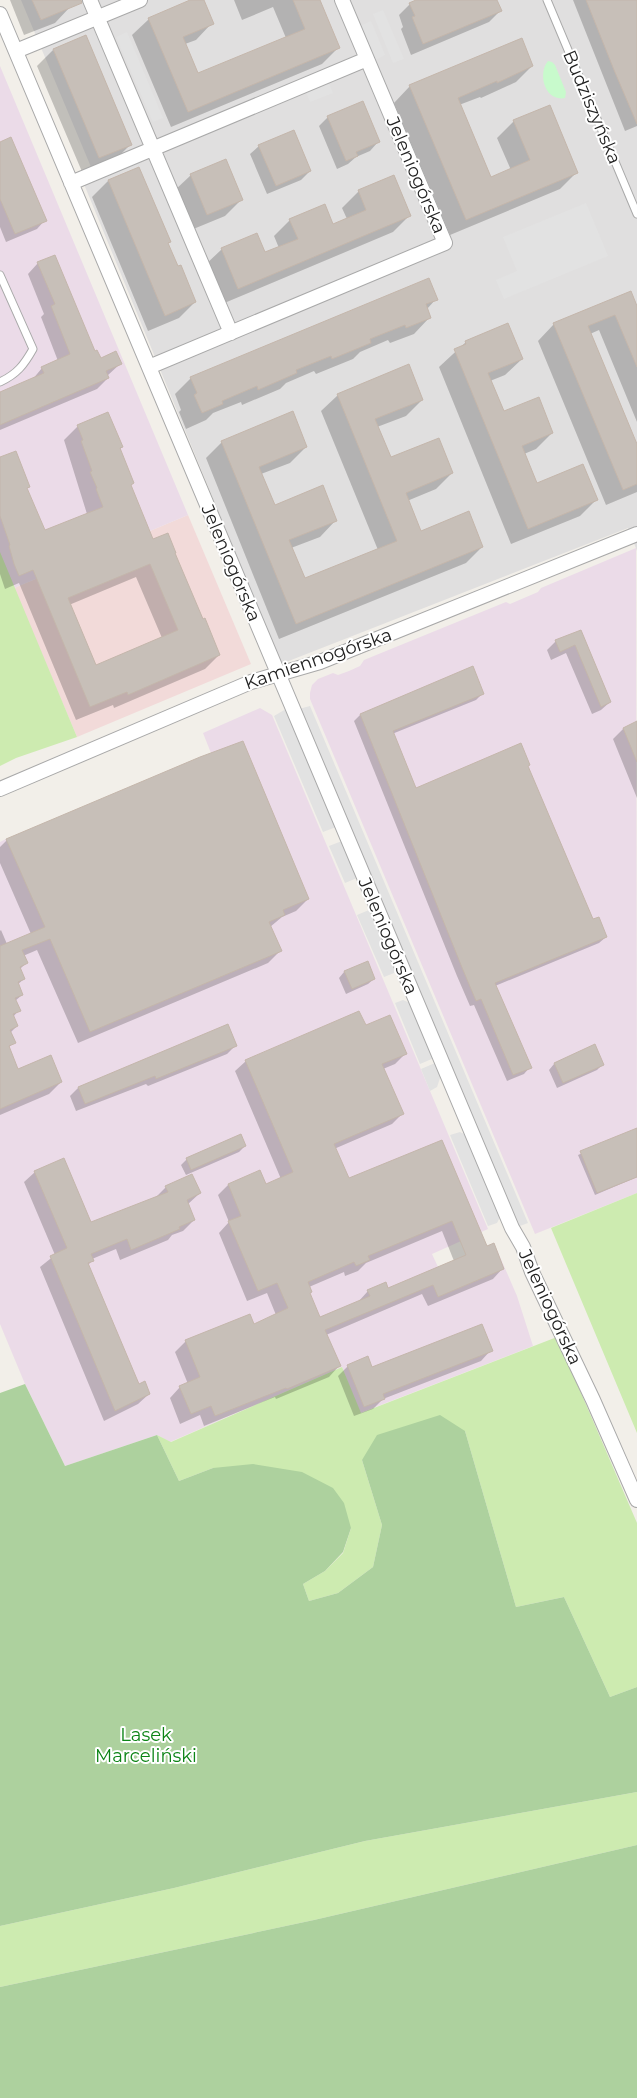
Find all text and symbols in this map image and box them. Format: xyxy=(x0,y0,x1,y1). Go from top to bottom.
street label: Budziszyńska xyxy=(558,47,626,167)
street label: Jeleniogórska xyxy=(381,112,450,237)
street label: Jeleniogórska xyxy=(196,500,265,625)
street label: Kamiennogórska xyxy=(241,623,395,695)
street label: Jeleniogórska xyxy=(353,873,422,998)
street label: Jeleniogórska xyxy=(513,1245,586,1368)
park label: Lasek Marceliński xyxy=(95,1724,197,1767)

